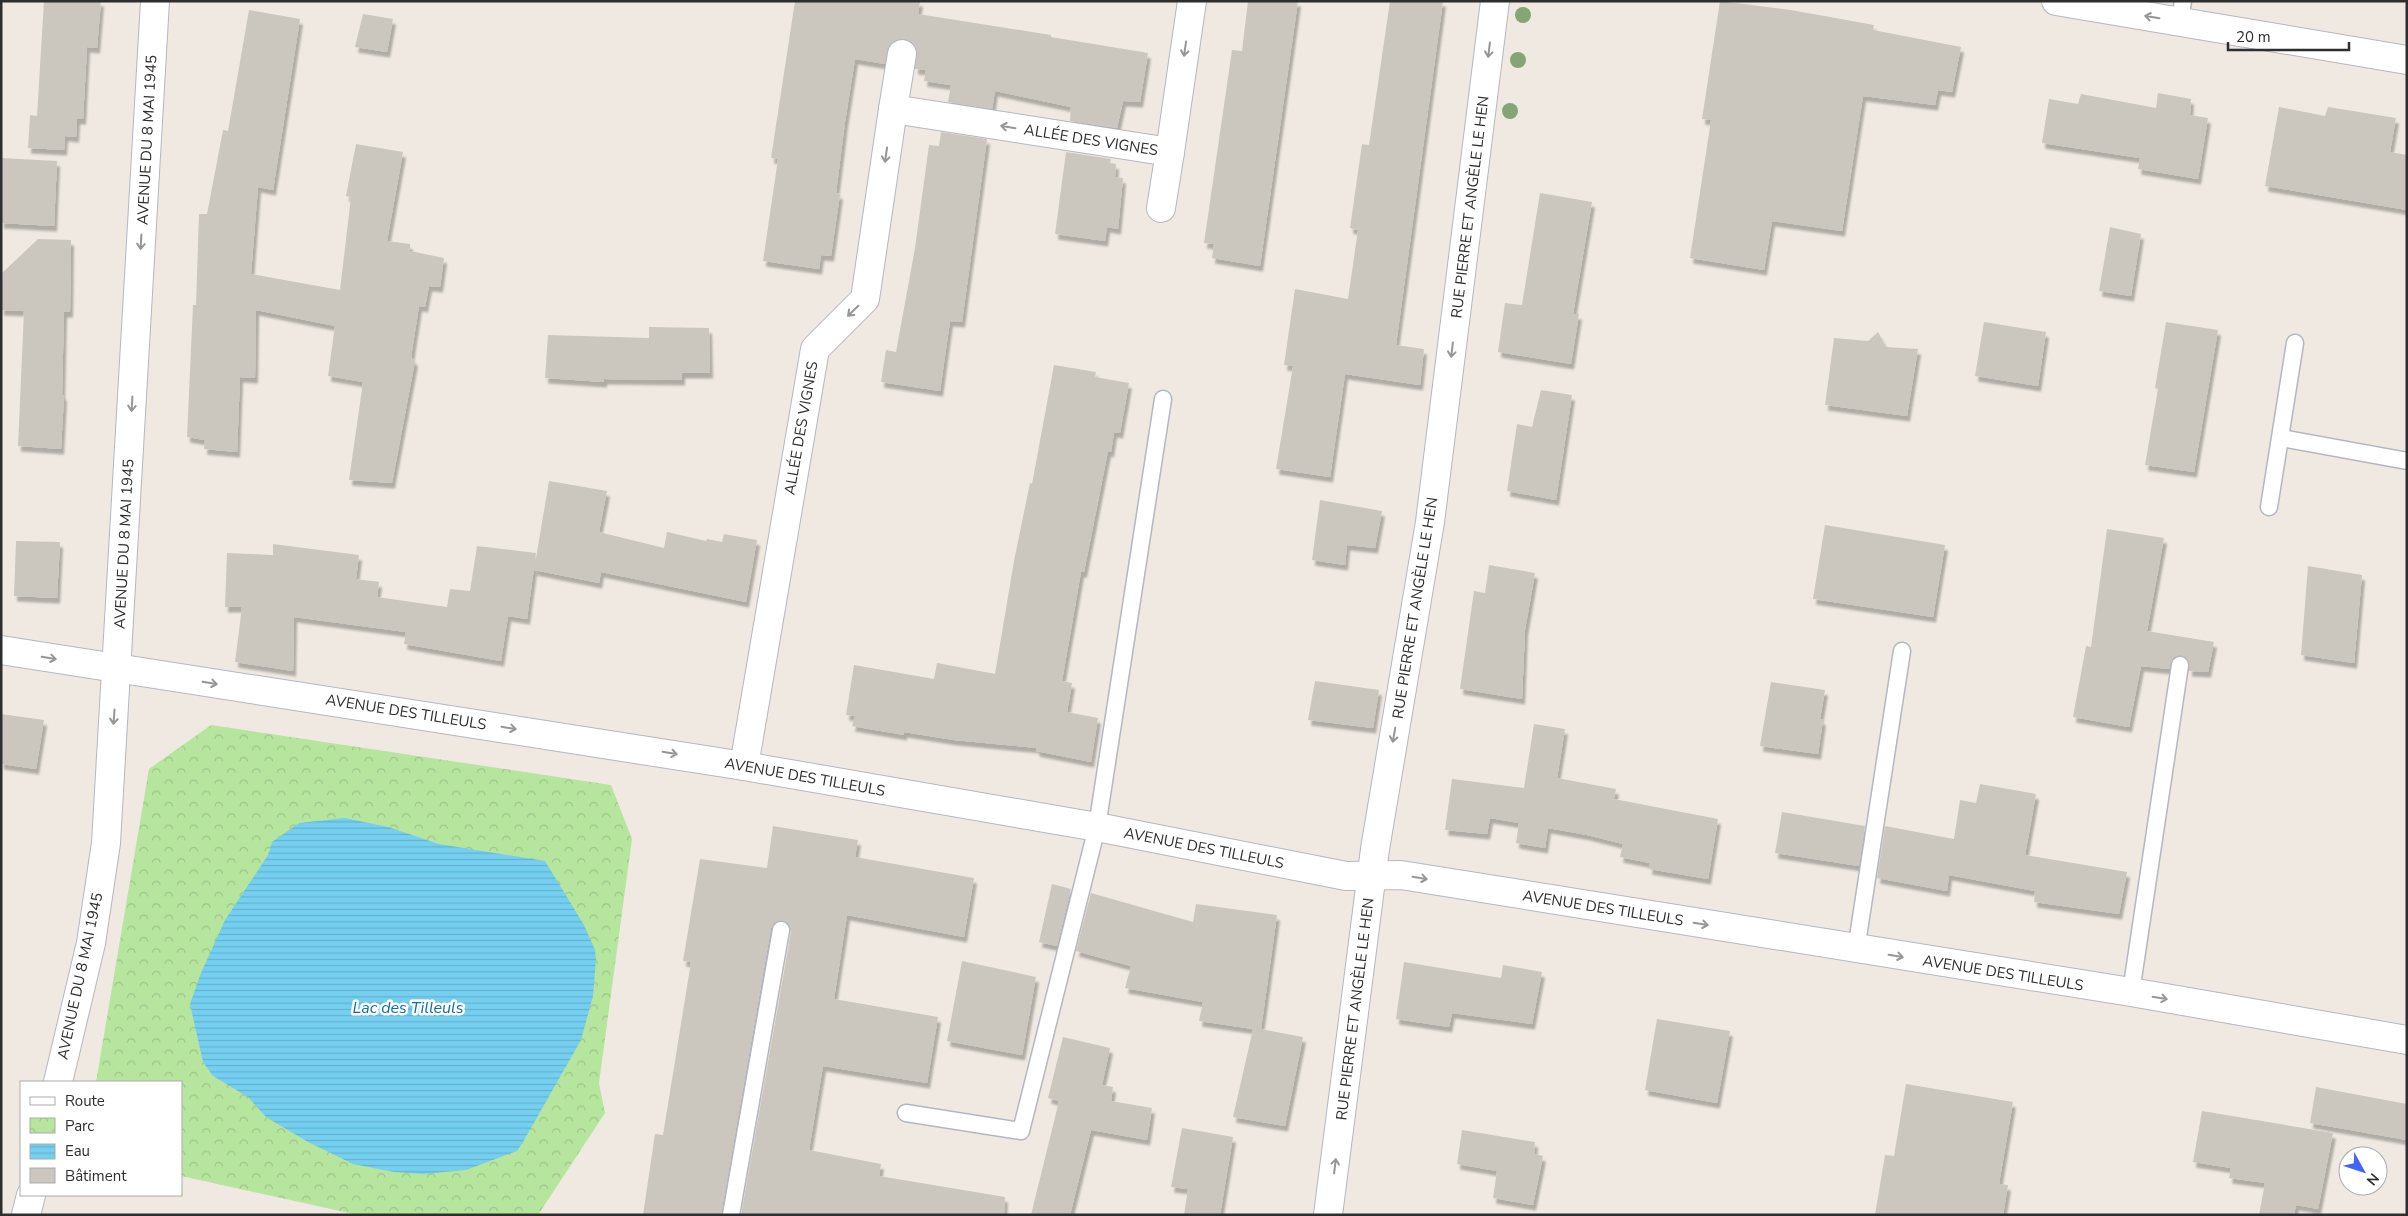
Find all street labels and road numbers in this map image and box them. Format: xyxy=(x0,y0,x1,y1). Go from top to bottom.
street label: AVENUE DU 8 MAI 1945 xyxy=(133,55,161,225)
street label: RUE PIERRE ET ANGÈLE LE HEN xyxy=(1446,95,1494,319)
street label: ALLÉE DES VIGNES xyxy=(1023,120,1159,160)
street label: ALLÉE DES VIGNES xyxy=(779,360,823,496)
street label: AVENUE DU 8 MAI 1945 xyxy=(110,459,138,629)
street label: RUE PIERRE ET ANGÈLE LE HEN xyxy=(1388,496,1442,720)
street label: AVENUE DES TILLEULS xyxy=(324,689,488,735)
street label: AVENUE DES TILLEULS xyxy=(723,753,887,801)
street label: AVENUE DES TILLEULS xyxy=(1122,823,1286,873)
street label: AVENUE DES TILLEULS xyxy=(1521,885,1685,931)
street label: AVENUE DU 8 MAI 1945 xyxy=(53,891,107,1061)
street label: RUE PIERRE ET ANGÈLE LE HEN xyxy=(1331,897,1379,1121)
street label: AVENUE DES TILLEULS xyxy=(1921,950,2085,996)

